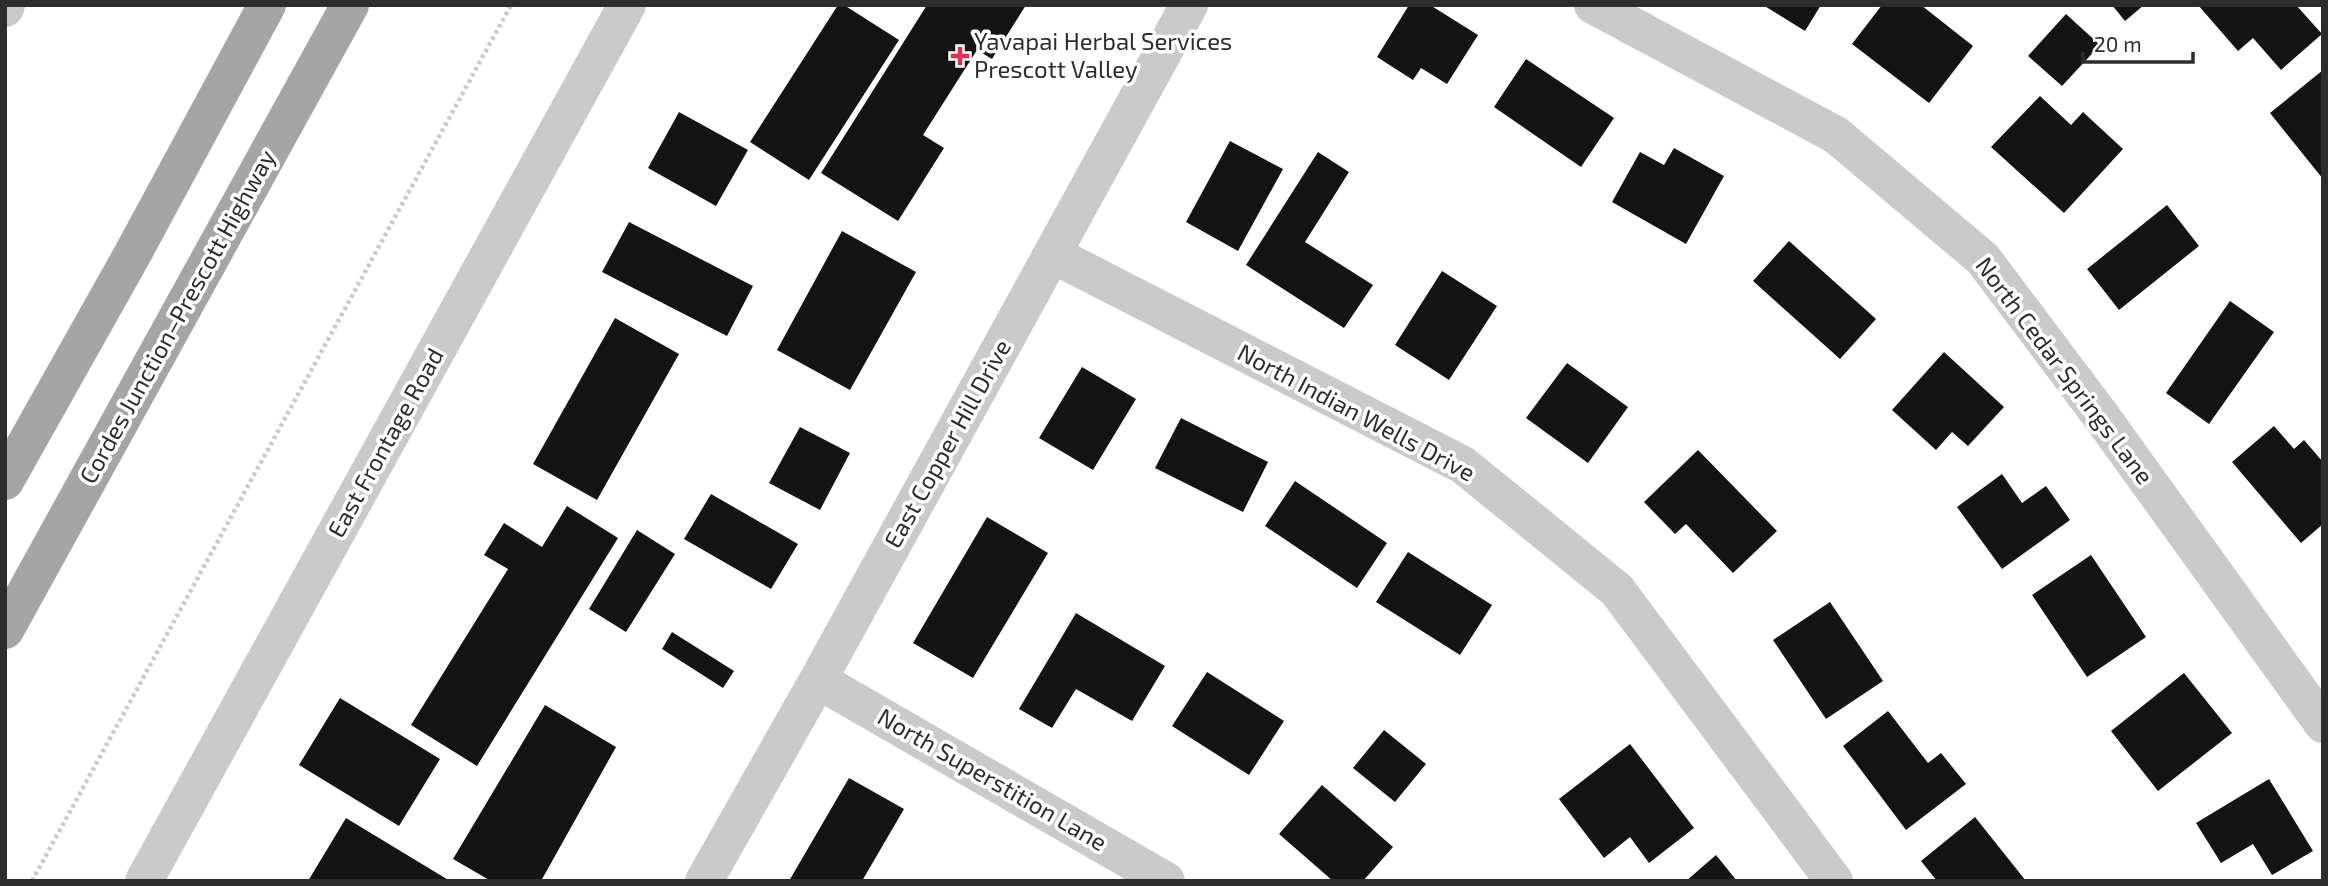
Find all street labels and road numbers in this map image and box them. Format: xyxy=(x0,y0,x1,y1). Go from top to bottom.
street label: Cordes Junction–Prescott Highway xyxy=(73,144,281,488)
street label: North Cedar Springs Lane xyxy=(1970,251,2160,489)
street label: East Copper Hill Drive xyxy=(877,334,1016,553)
street label: North Indian Wells Drive xyxy=(1233,337,1480,487)
street label: East Frontage Road xyxy=(321,343,449,542)
street label: North Superstition Lane xyxy=(873,701,1113,856)

